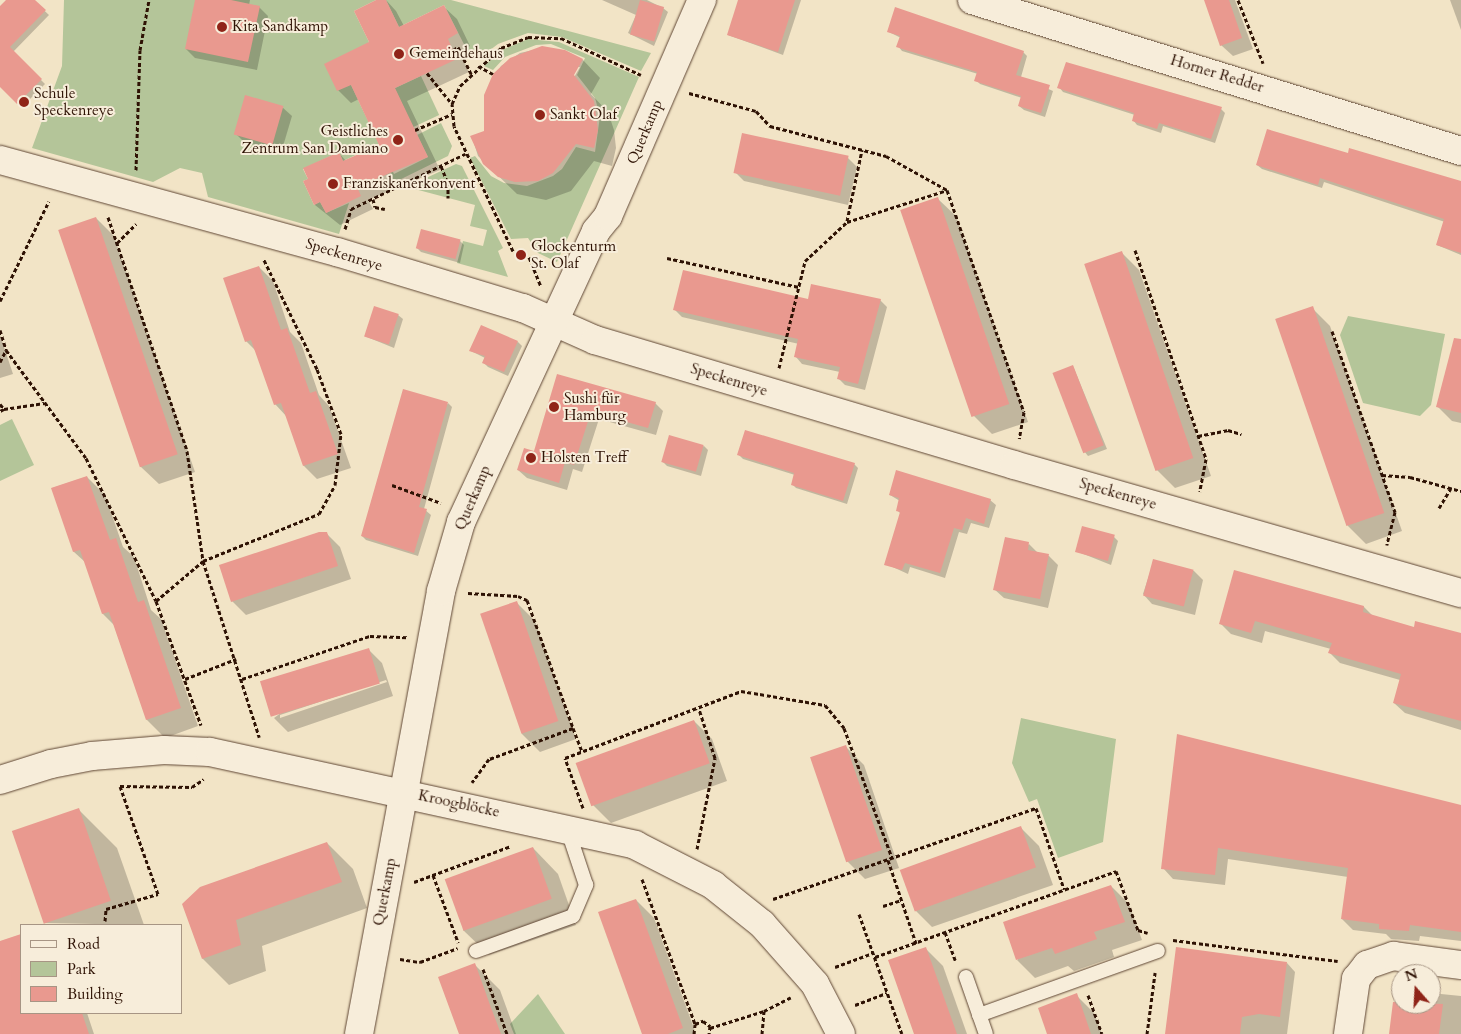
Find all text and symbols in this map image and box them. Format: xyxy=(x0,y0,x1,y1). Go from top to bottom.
place label: Kita Sandkamp xyxy=(232,18,328,36)
marker: Kita Sandkamp xyxy=(216,21,228,33)
place label: Gemeindehaus xyxy=(409,45,503,63)
marker: Gemeindehaus xyxy=(393,48,405,60)
street label: Horner Redder xyxy=(1168,51,1266,97)
place label: Schule Speckenreye xyxy=(34,84,114,119)
marker: Schule Speckenreye xyxy=(18,96,30,108)
street label: Querkamp xyxy=(623,97,667,167)
place label: Sankt Olaf xyxy=(550,106,617,124)
marker: Sankt Olaf xyxy=(534,109,546,121)
place label: Geistliches Zentrum San Damiano xyxy=(242,122,388,157)
marker: Geistliches Zentrum San Damiano xyxy=(392,134,404,146)
place label: Franziskanerkonvent xyxy=(343,175,476,193)
marker: Franziskanerkonvent xyxy=(327,178,339,190)
street label: Speckenreye xyxy=(303,235,385,275)
place label: Glockenturm St. Olaf xyxy=(531,237,616,272)
marker: Glockenturm St. Olaf xyxy=(515,249,527,261)
street label: Speckenreye xyxy=(688,360,770,400)
place label: Sushi für Hamburg xyxy=(564,389,626,424)
marker: Sushi für Hamburg xyxy=(548,401,560,413)
place label: Holsten Treff xyxy=(541,449,627,467)
marker: Holsten Treff xyxy=(525,452,537,464)
street label: Querkamp xyxy=(451,463,495,533)
street label: Speckenreye xyxy=(1077,474,1159,514)
street label: Kroogblöcke xyxy=(417,787,501,821)
street label: Querkamp xyxy=(370,857,400,927)
legend xyxy=(20,924,182,1014)
text: Road xyxy=(67,934,100,954)
text: Park xyxy=(67,959,96,979)
north arrow xyxy=(1391,964,1441,1014)
text: N xyxy=(1402,964,1420,986)
text: Building xyxy=(67,984,123,1004)

